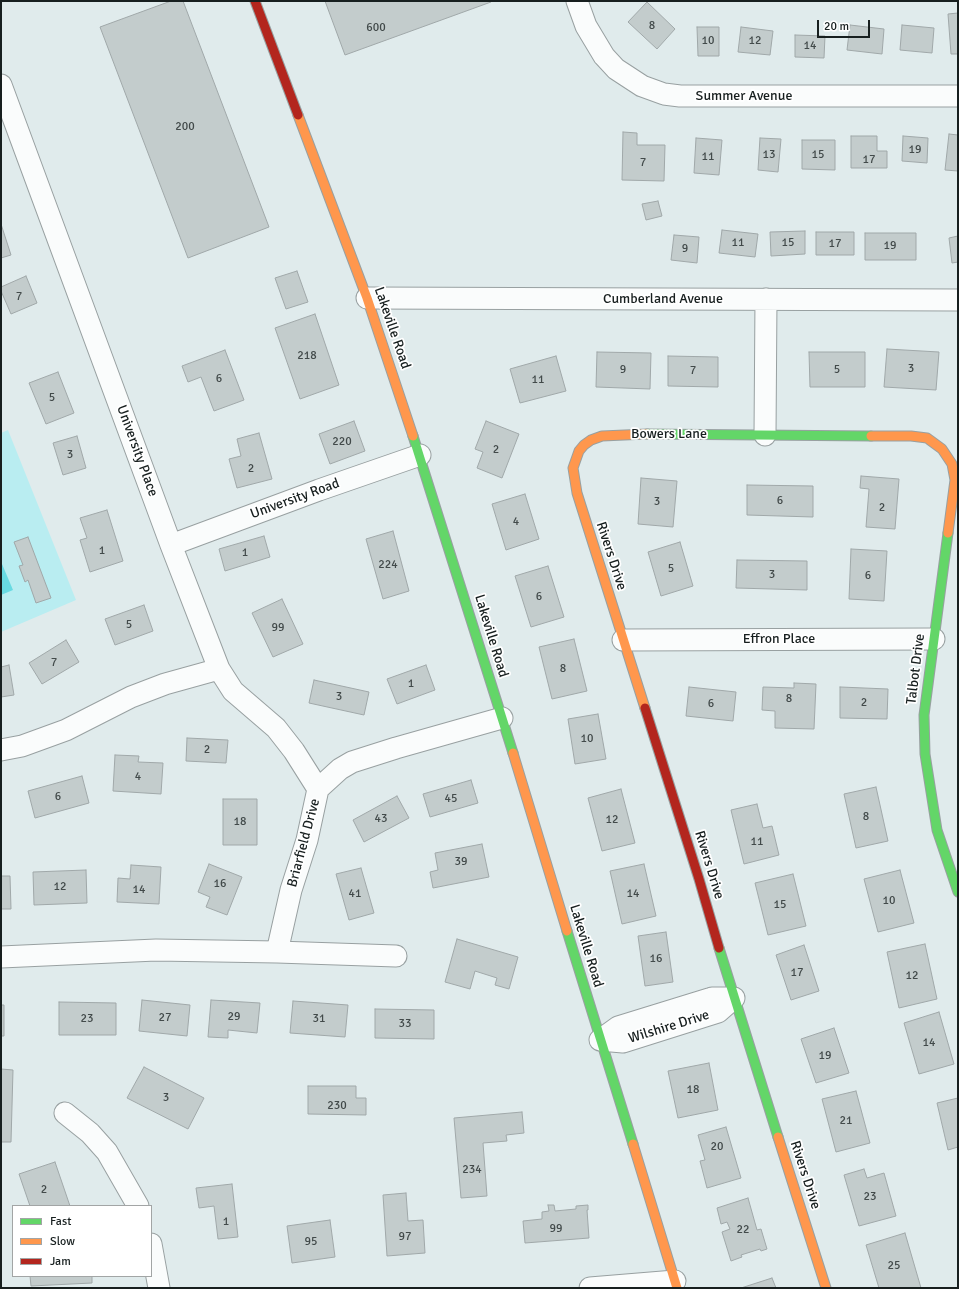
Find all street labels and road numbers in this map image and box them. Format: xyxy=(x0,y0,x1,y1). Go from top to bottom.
street label: Summer Avenue xyxy=(696,88,792,104)
street label: Lakeville Road xyxy=(370,285,414,371)
street label: Cumberland Avenue xyxy=(603,291,723,307)
street label: University Place xyxy=(113,403,161,499)
street label: Bowers Lane xyxy=(631,426,707,442)
street label: University Road xyxy=(248,475,342,523)
street label: Rivers Drive xyxy=(592,520,630,592)
street label: Lakeville Road xyxy=(470,593,512,679)
street label: Effron Place xyxy=(743,631,815,647)
street label: Talbot Drive xyxy=(903,633,929,705)
street label: Briarfield Drive xyxy=(284,797,324,889)
street label: Rivers Drive xyxy=(691,829,727,901)
street label: Lakeville Road xyxy=(565,903,607,989)
street label: Wilshire Drive xyxy=(627,1007,711,1047)
street label: Rivers Drive xyxy=(786,1139,824,1211)

